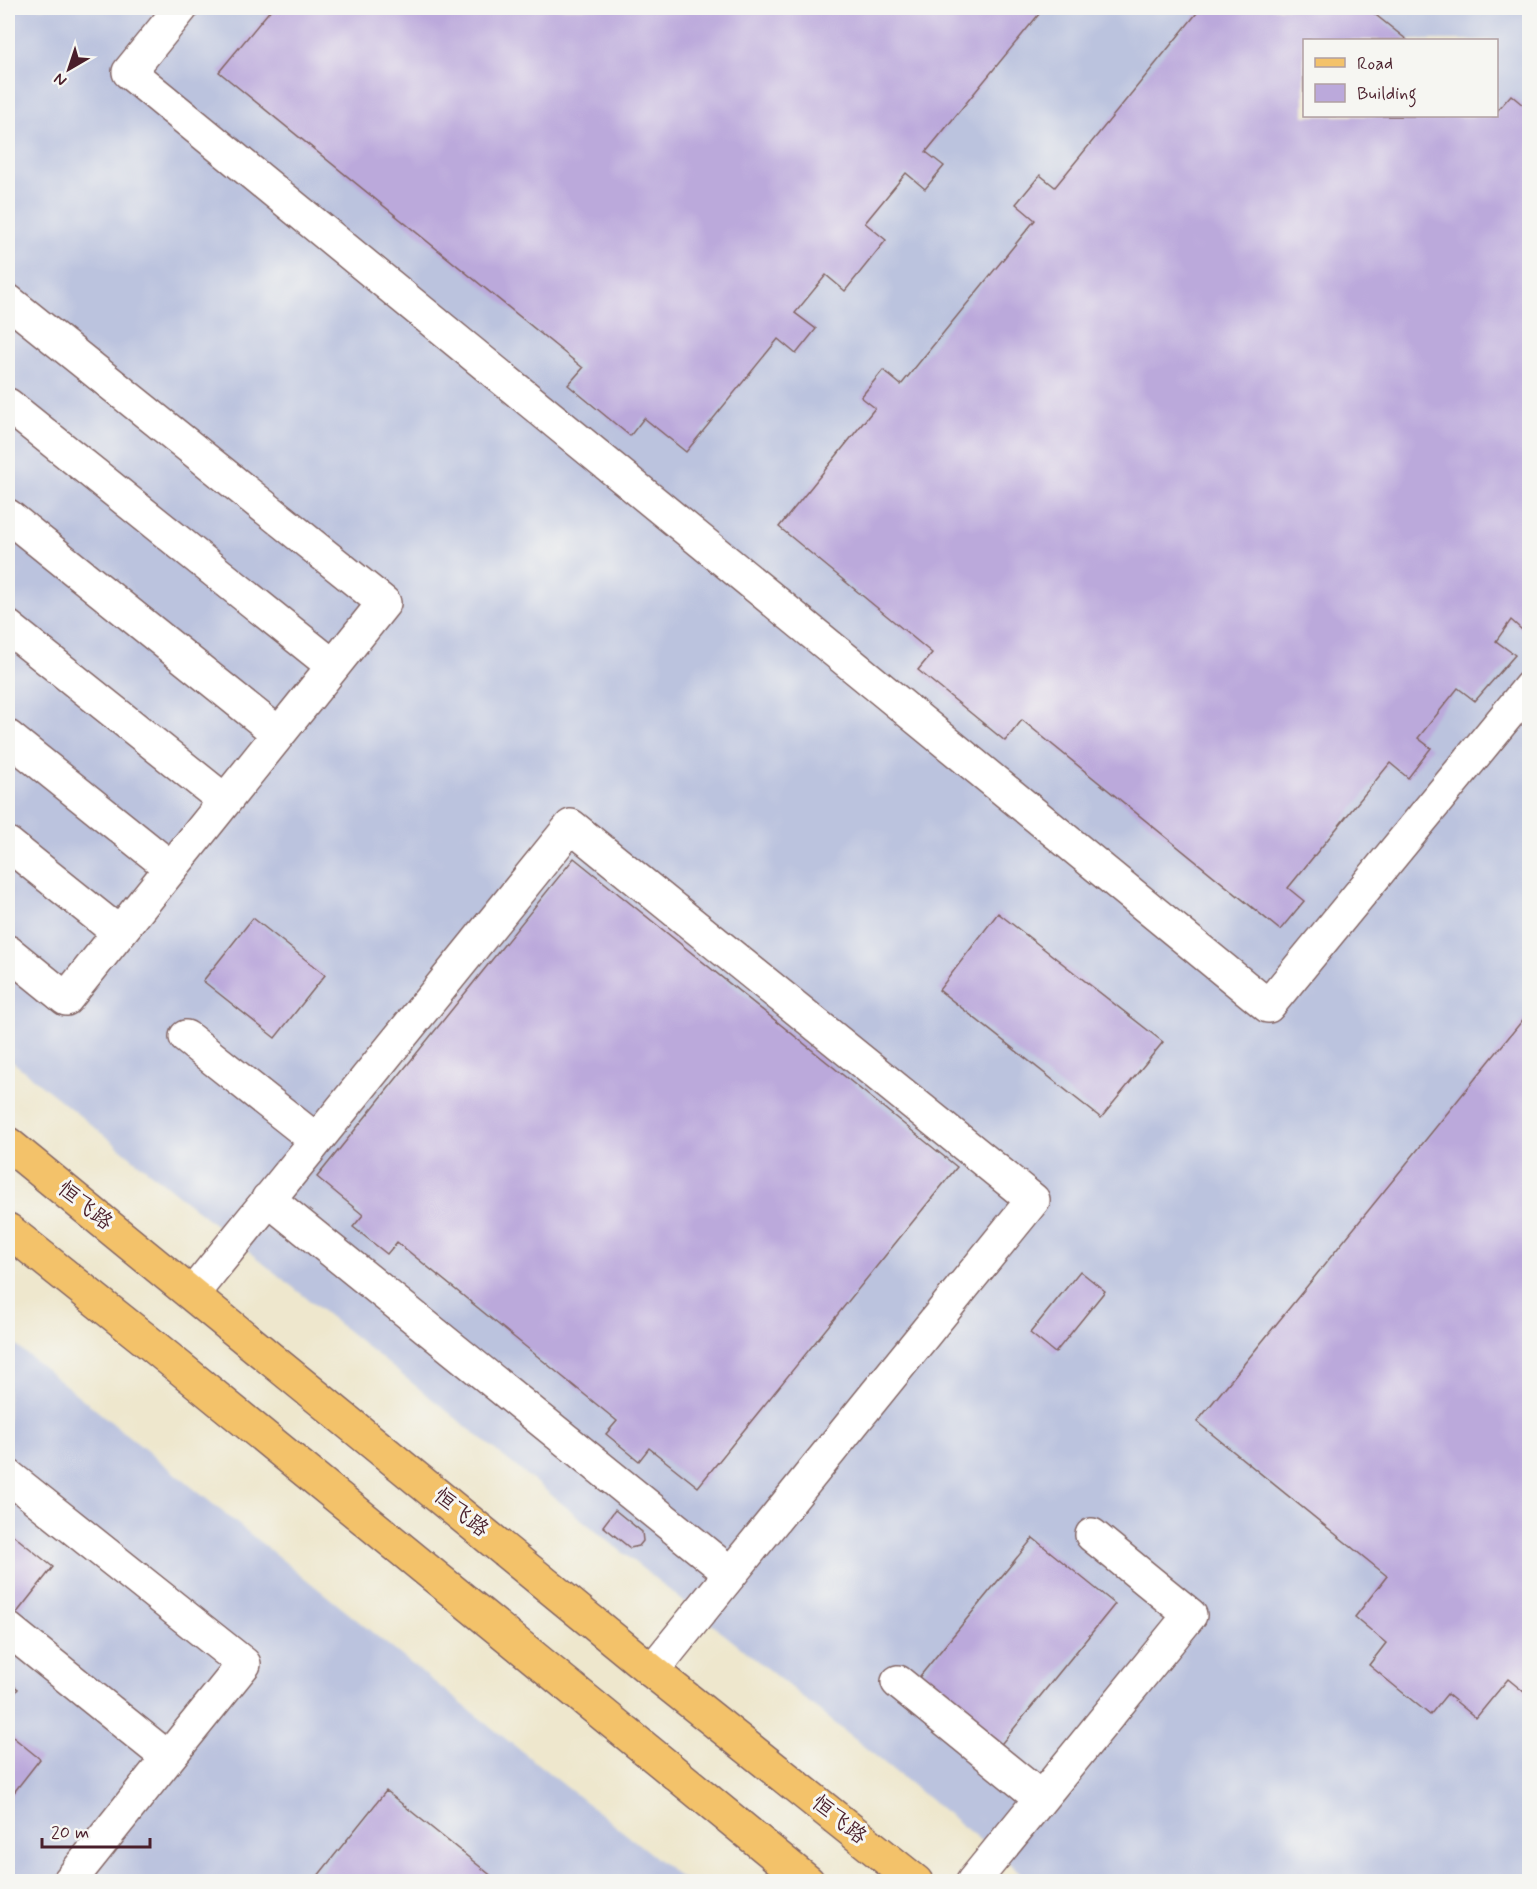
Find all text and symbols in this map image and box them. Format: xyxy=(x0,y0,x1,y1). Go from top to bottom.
north arrow xyxy=(39,39,99,99)
legend xyxy=(1303,39,1498,117)
text: Road xyxy=(1357,52,1393,76)
text: N xyxy=(50,68,71,91)
text: Building xyxy=(1357,82,1417,108)
street label: 恒飞路 xyxy=(52,1175,118,1237)
street label: 恒飞路 xyxy=(428,1482,494,1544)
street label: 恒飞路 xyxy=(806,1789,872,1851)
scale bar xyxy=(42,1811,150,1849)
text: 20 m xyxy=(51,1821,89,1845)

